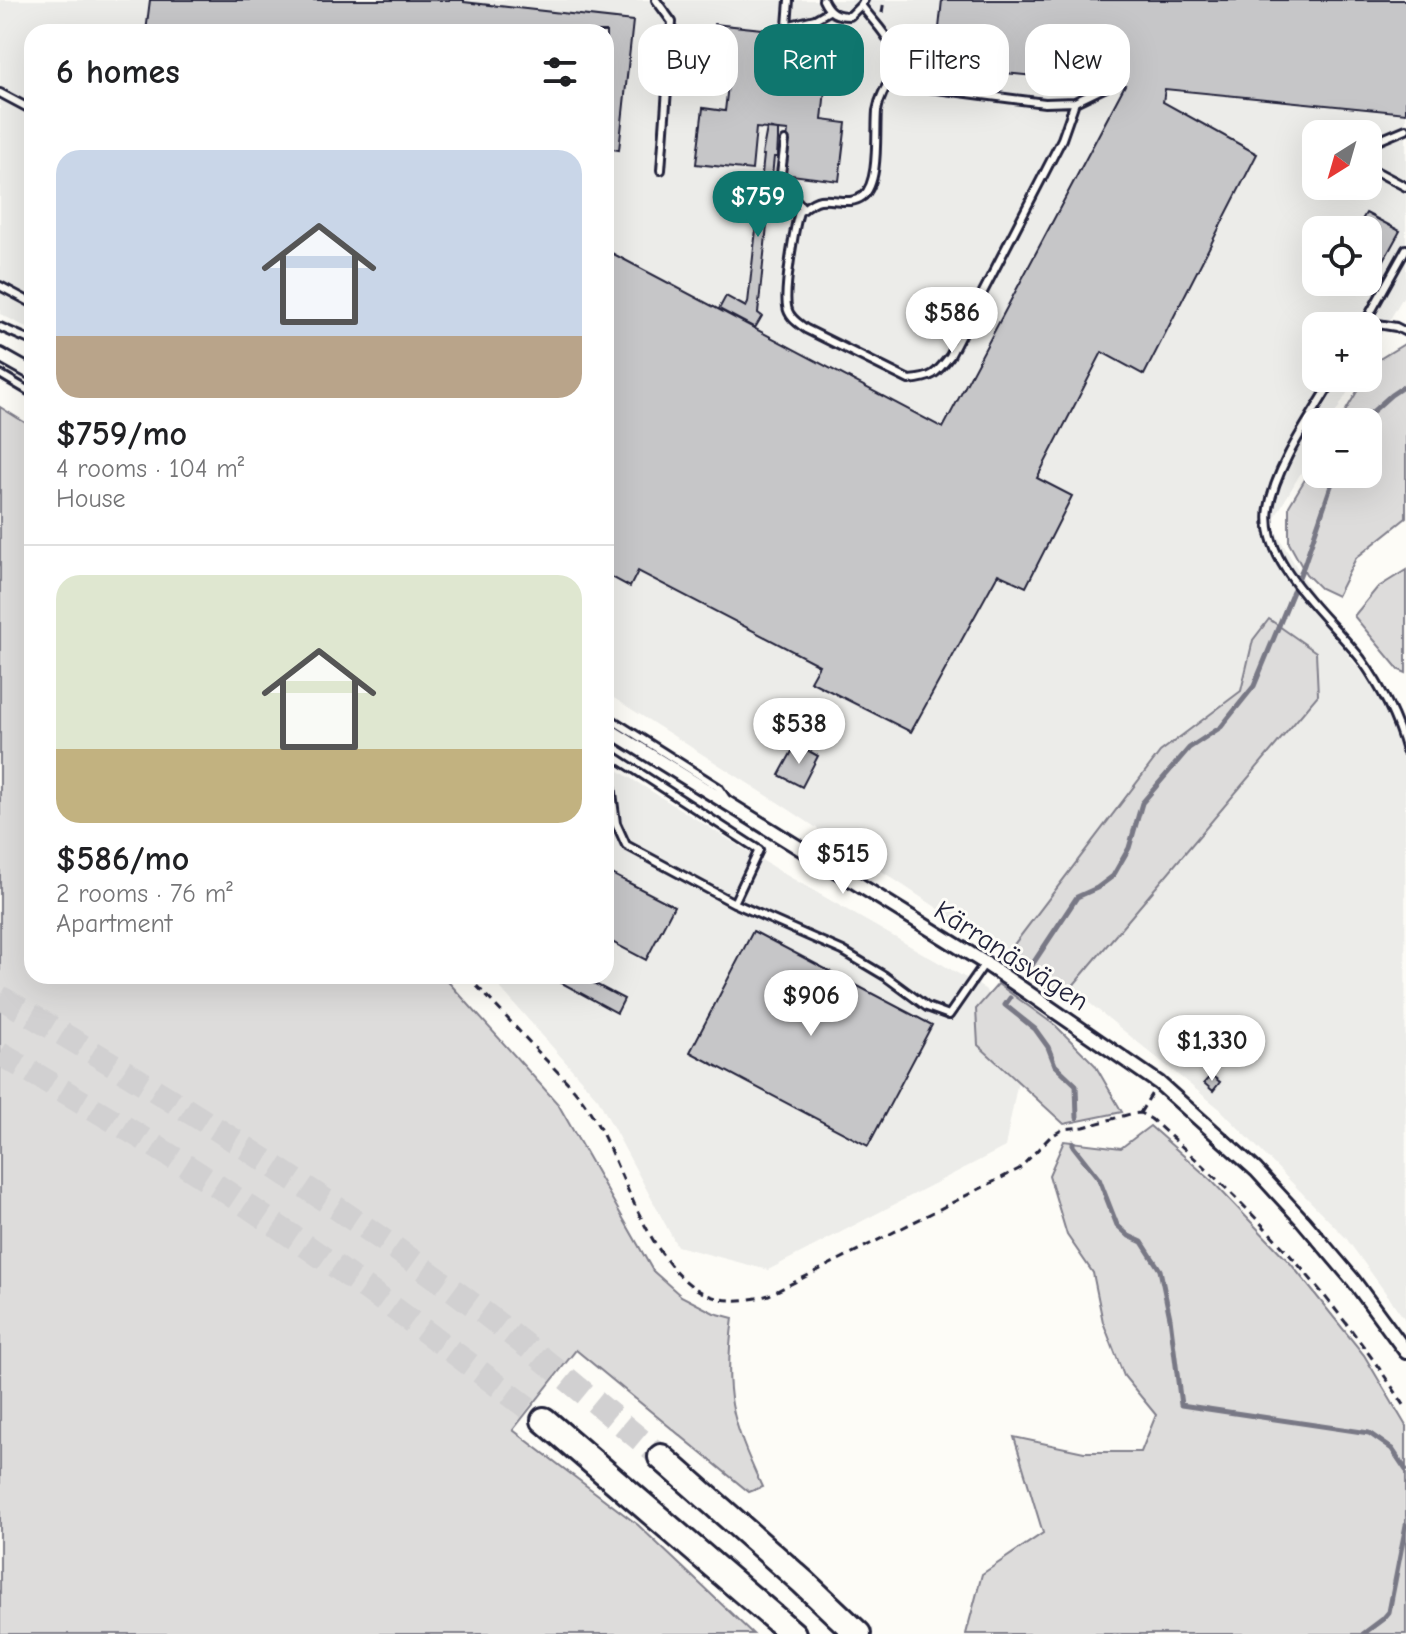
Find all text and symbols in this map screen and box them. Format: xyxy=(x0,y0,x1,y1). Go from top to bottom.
chip: Buy xyxy=(638,24,738,96)
chip: Rent xyxy=(754,24,864,96)
chip: Filters xyxy=(880,24,1009,96)
chip: New xyxy=(1025,24,1130,96)
icon: filters xyxy=(538,50,582,94)
text: 6 homes xyxy=(56,52,180,92)
north arrow xyxy=(1302,120,1382,200)
map controls xyxy=(1302,120,1382,488)
pin: $759 xyxy=(711,171,805,239)
text: $759 xyxy=(731,182,785,212)
icon: home xyxy=(247,202,391,346)
button: locate xyxy=(1302,216,1382,296)
pin: $586 xyxy=(905,287,999,355)
text: $586 xyxy=(924,298,980,328)
button: + xyxy=(1302,312,1382,392)
button: − xyxy=(1302,408,1382,488)
text: $759/mo xyxy=(56,414,187,454)
text: 4 rooms · 104 m² xyxy=(56,454,244,484)
text: House xyxy=(56,484,126,514)
icon: home xyxy=(247,627,391,771)
pin: $538 xyxy=(752,698,846,766)
text: $538 xyxy=(771,709,827,739)
pin: $515 xyxy=(796,828,890,896)
text: $586/mo xyxy=(56,839,189,879)
text: $515 xyxy=(816,839,870,869)
text: 2 rooms · 76 m² xyxy=(56,879,233,909)
street label: Kärranäsvägen xyxy=(928,894,1095,1018)
text: Apartment xyxy=(56,909,172,939)
pin: $906 xyxy=(764,970,858,1038)
text: $906 xyxy=(782,981,840,1011)
pin: $1,330 xyxy=(1147,1015,1277,1083)
text: $1,330 xyxy=(1176,1026,1248,1056)

